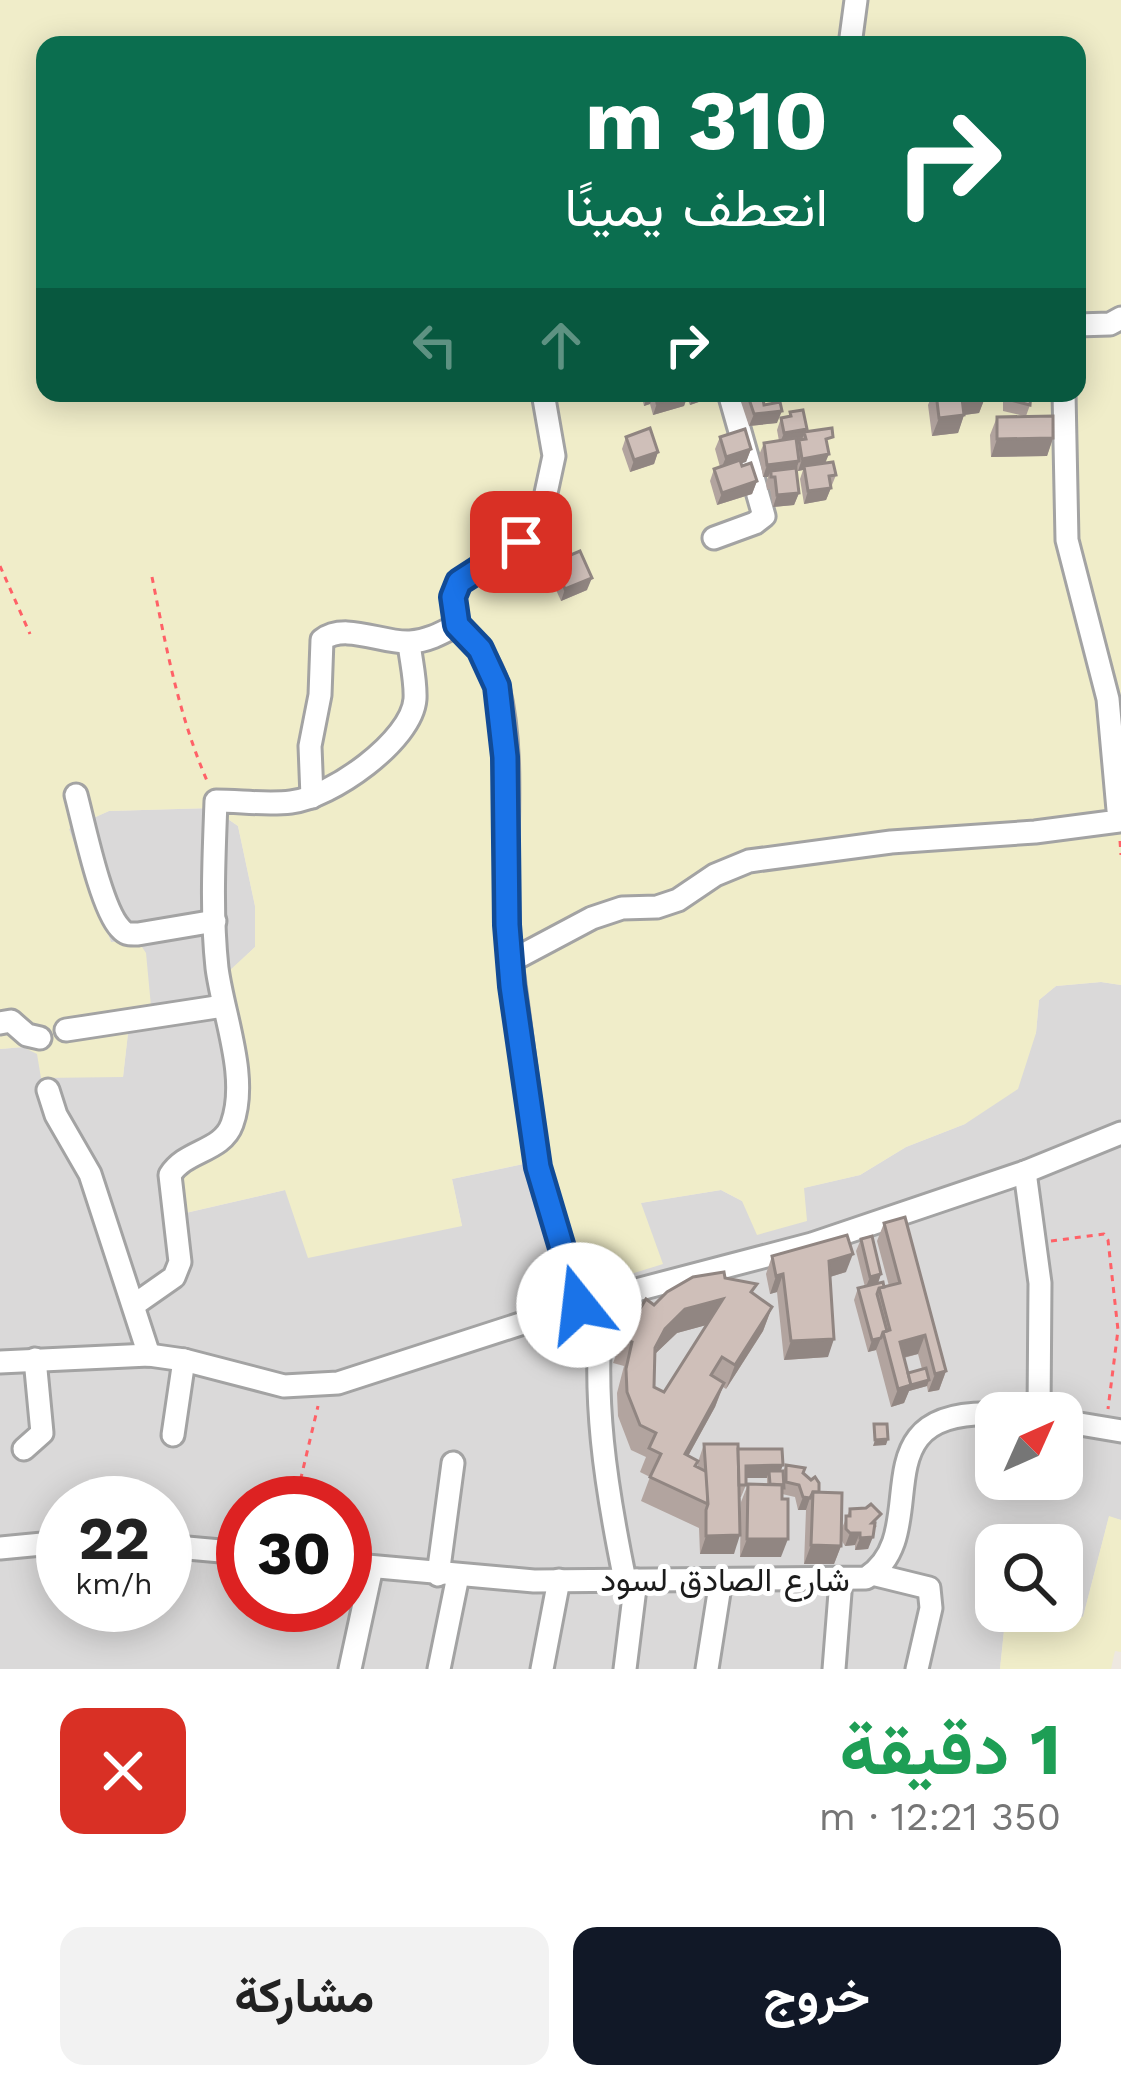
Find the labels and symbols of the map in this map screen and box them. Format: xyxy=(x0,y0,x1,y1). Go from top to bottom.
pin xyxy=(470,491,572,593)
position arrow xyxy=(516,1242,642,1368)
north arrow xyxy=(975,1392,1083,1500)
speed limit sign: 30 xyxy=(216,1476,372,1632)
street label: شارع الصادق لسود xyxy=(600,1560,850,1602)

